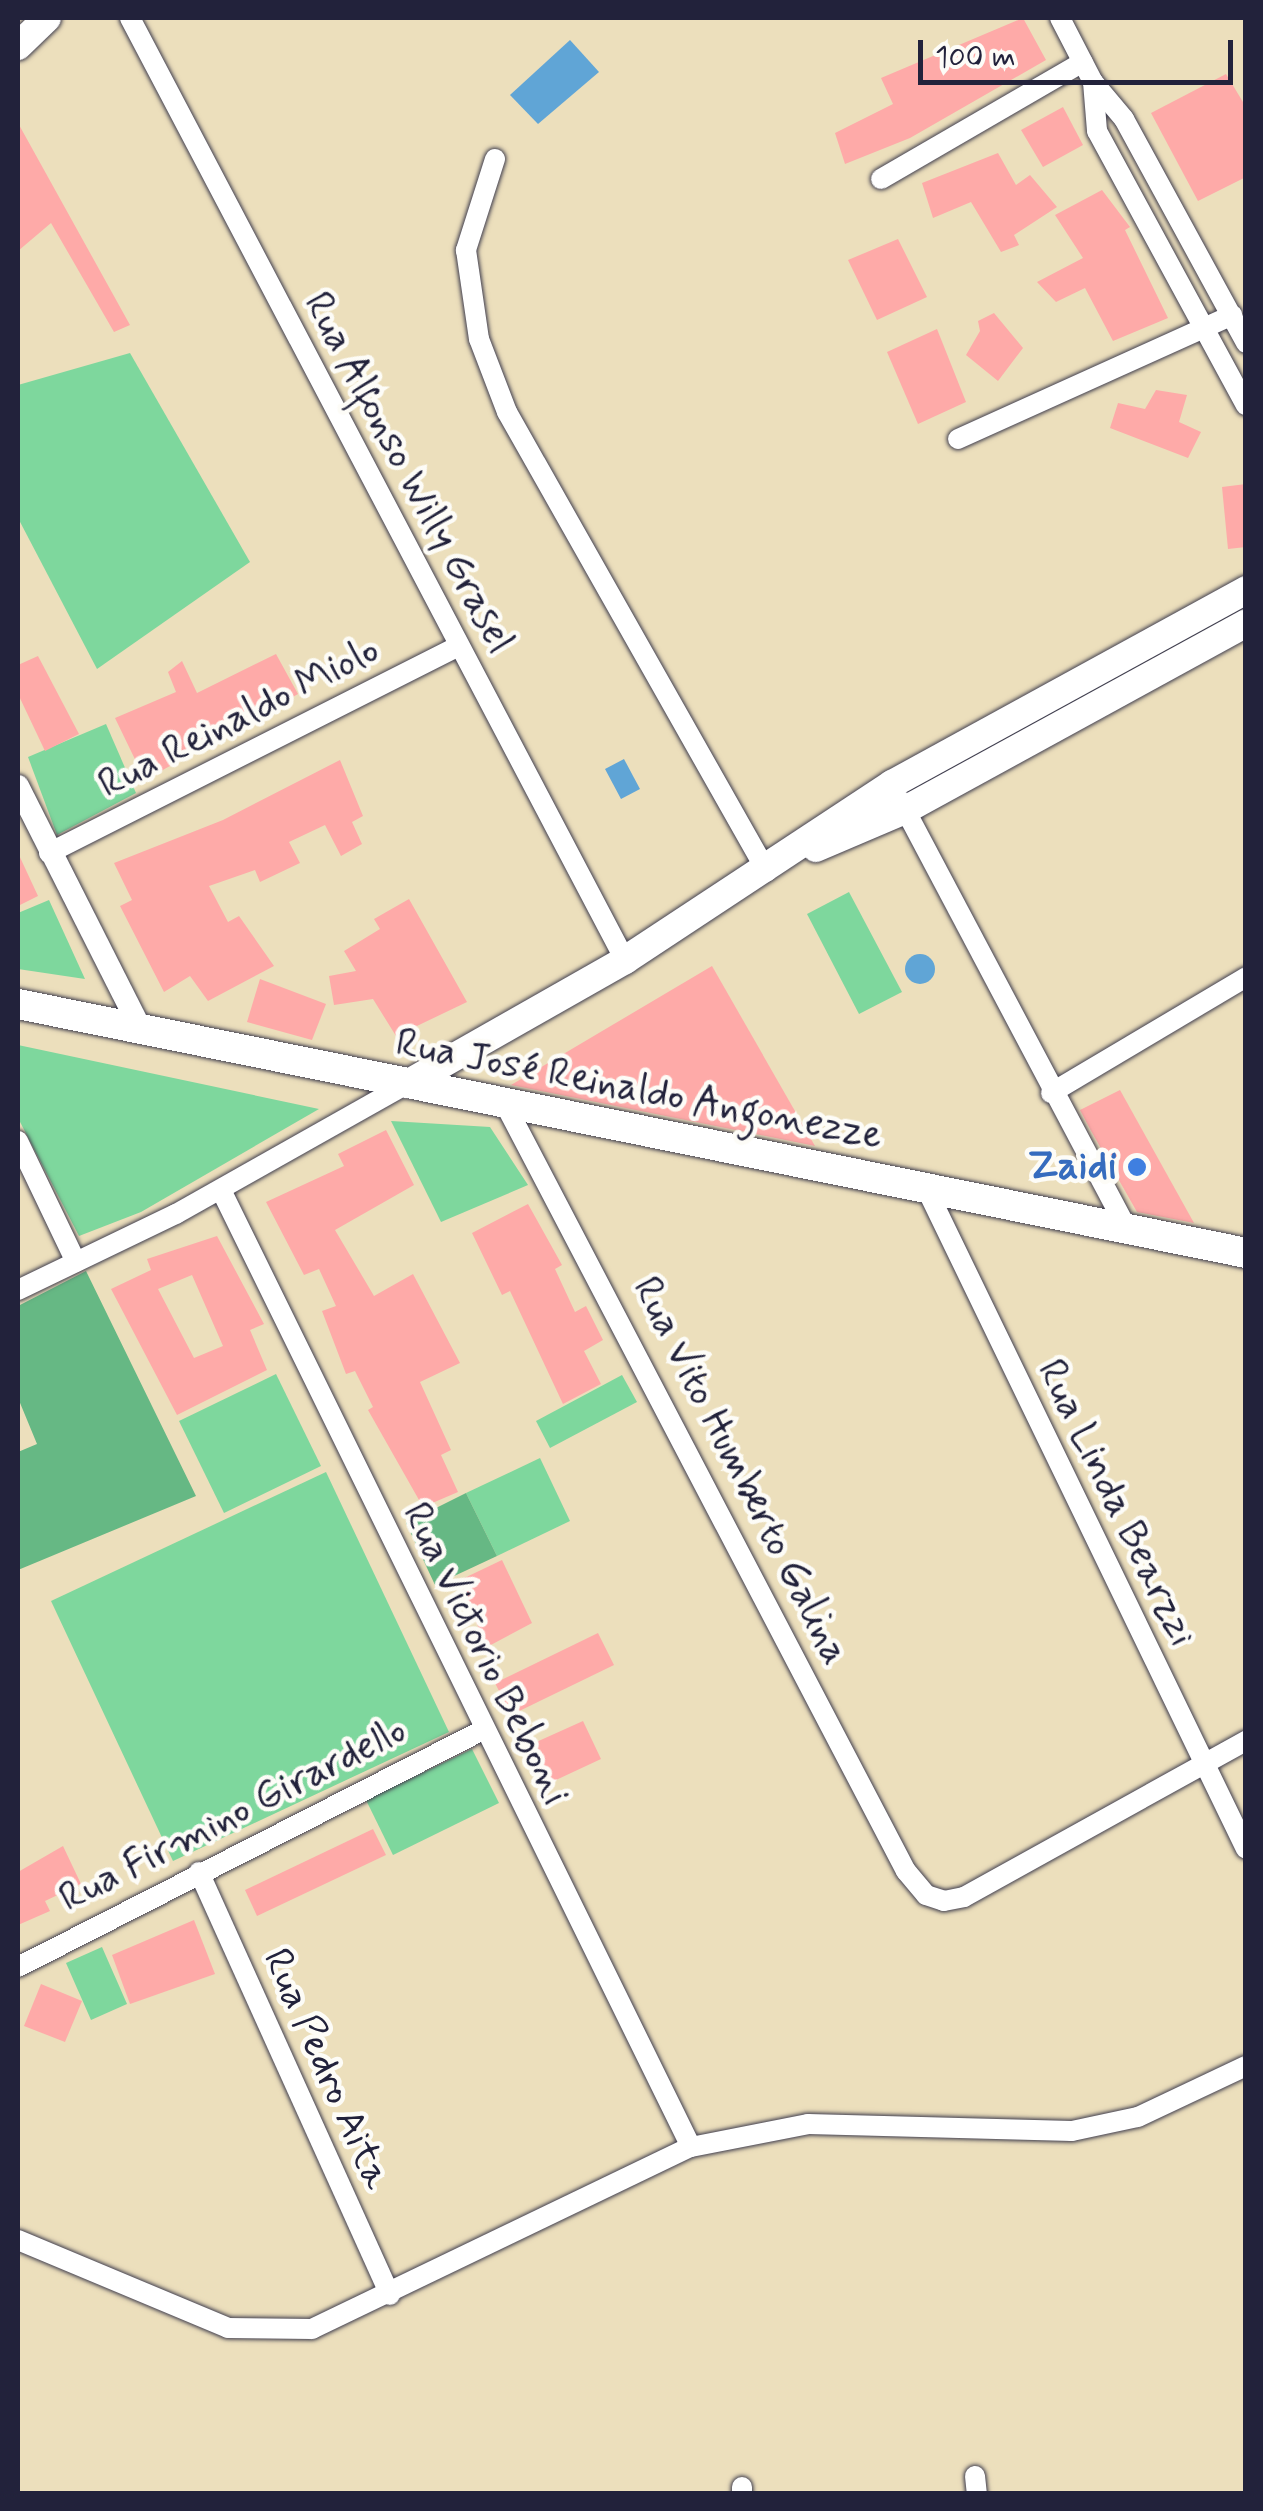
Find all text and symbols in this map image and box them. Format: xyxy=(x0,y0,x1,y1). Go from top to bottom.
scale bar xyxy=(923,20,1238,82)
text: 100 m xyxy=(935,38,1016,77)
street label: Rua Alfonso Willy Grasel xyxy=(292,284,524,662)
street label: Rua Reinaldo Miolo xyxy=(91,627,387,809)
street label: Rua José Reinaldo Angonezze xyxy=(390,1019,888,1161)
place label: Zaidi xyxy=(1028,1143,1117,1191)
marker: Zaidi xyxy=(1126,1156,1148,1178)
street label: Rua Vito Humberto Galina xyxy=(620,1266,860,1676)
street label: Rua Linda Bearzzi xyxy=(1027,1354,1205,1652)
street label: Rua Victorio Beboni xyxy=(391,1495,579,1813)
street label: Rua Firmino Girardello xyxy=(54,1708,412,1922)
street label: Rua Pedro Aita xyxy=(252,1942,400,2196)

